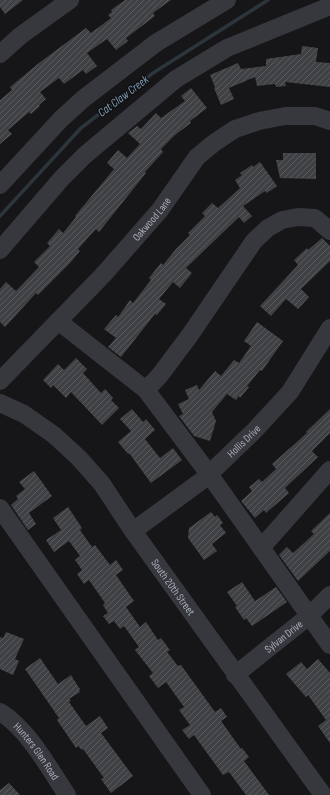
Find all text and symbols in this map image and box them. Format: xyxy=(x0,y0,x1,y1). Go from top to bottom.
water label: Cat Claw Creek xyxy=(95,72,152,120)
street label: Oakwood Lane xyxy=(130,195,174,244)
street label: Hollis Drive xyxy=(225,422,264,460)
street label: South 20th Street xyxy=(148,557,198,618)
street label: Sylvan Drive xyxy=(262,618,305,656)
street label: Hunters Glen Road xyxy=(11,720,62,783)

